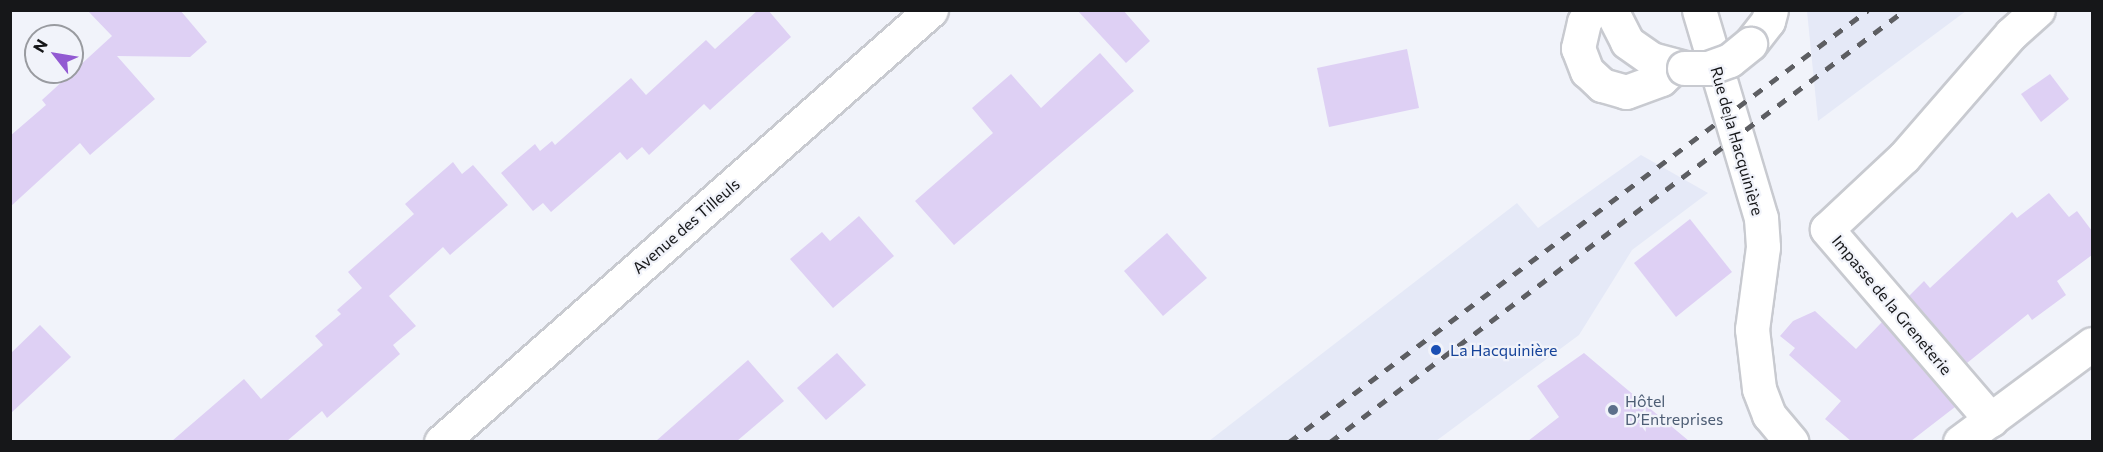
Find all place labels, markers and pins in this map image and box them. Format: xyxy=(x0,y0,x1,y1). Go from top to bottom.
place label: La Hacquinière xyxy=(1450,340,1558,360)
marker: La Hacquinière xyxy=(1427,341,1445,359)
place label: Hôtel D’Entreprises xyxy=(1625,391,1723,429)
marker: Hôtel D’Entreprises xyxy=(1606,403,1620,417)

